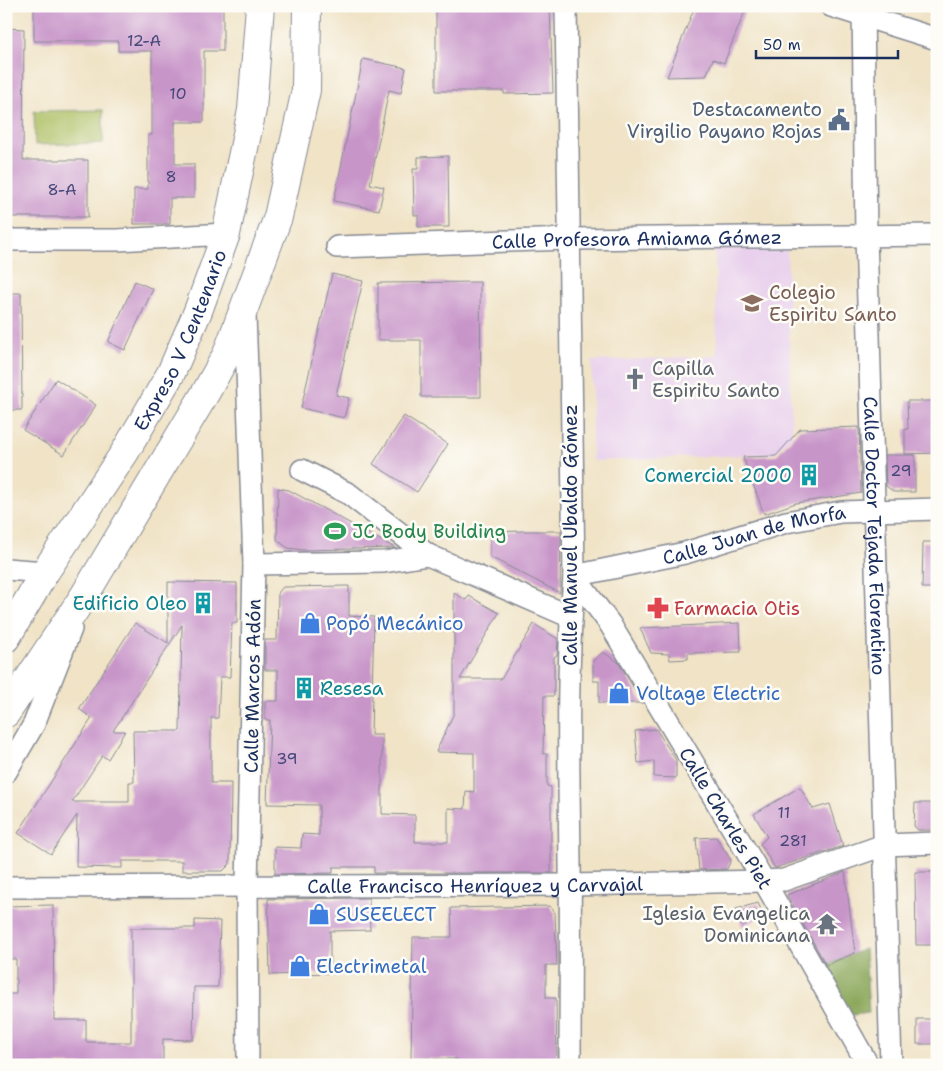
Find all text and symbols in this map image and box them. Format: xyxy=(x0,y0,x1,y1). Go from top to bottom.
scale bar xyxy=(756,28,898,60)
house number: 12-A xyxy=(127,30,161,51)
text: 50 m xyxy=(763,35,801,55)
house number: 10 xyxy=(169,83,187,104)
place label: Destacamento Virgilio Payano Rojas xyxy=(627,97,822,144)
public building icon: Destacamento Virgilio Payano Rojas xyxy=(826,107,852,133)
house number: 8 xyxy=(165,166,177,187)
house number: 8-A xyxy=(47,179,77,200)
street label: Calle Profesora Amiama Gómez xyxy=(491,225,782,255)
street label: Expreso V Centenario xyxy=(128,246,232,435)
place label: Colegio Espiritu Santo xyxy=(769,280,897,327)
school or university icon: Colegio Espiritu Santo xyxy=(739,290,765,316)
place label: Capilla Espiritu Santo xyxy=(652,356,780,403)
church icon: Capilla Espiritu Santo xyxy=(622,366,648,392)
street label: Calle Doctor Tejada Florentino xyxy=(858,396,891,676)
street label: Calle Manuel Ubaldo Gómez xyxy=(558,404,583,666)
house number: 29 xyxy=(890,460,912,481)
building icon: Comercial 2000 xyxy=(796,462,822,488)
place label: Comercial 2000 xyxy=(644,463,792,488)
street label: Calle Juan de Morfa xyxy=(660,499,848,570)
sports icon: JC Body Building xyxy=(322,518,348,544)
place label: JC Body Building xyxy=(352,519,506,544)
building icon: Edificio Oleo xyxy=(190,590,216,616)
place label: Edificio Oleo xyxy=(73,591,187,616)
pharmacy icon: Farmacia Otis xyxy=(645,595,671,621)
place label: Farmacia Otis xyxy=(674,596,800,621)
street label: Calle Marcos Adón xyxy=(238,599,267,773)
shop icon: Popó Mecánico xyxy=(297,610,323,636)
place label: Popó Mecánico xyxy=(326,611,464,636)
building icon: Resesa xyxy=(291,675,317,701)
place label: Resesa xyxy=(320,676,384,701)
shop icon: Voltage Electric xyxy=(606,680,632,706)
place label: Voltage Electric xyxy=(636,681,780,706)
street label: Calle Charles Piet xyxy=(673,743,778,894)
house number: 39 xyxy=(276,748,298,769)
house number: 11 xyxy=(778,802,790,823)
house number: 281 xyxy=(779,830,807,851)
street label: Calle Francisco Henríquez y Carvajal xyxy=(307,872,643,899)
shop icon: SUSEELECT xyxy=(306,901,332,927)
place label: Iglesia Evangelica Dominicana xyxy=(643,901,810,948)
place label: SUSEELECT xyxy=(336,902,437,927)
temple icon: Iglesia Evangelica Dominicana xyxy=(814,911,840,937)
shop icon: Electrimetal xyxy=(287,953,313,979)
place label: Electrimetal xyxy=(316,954,427,979)

